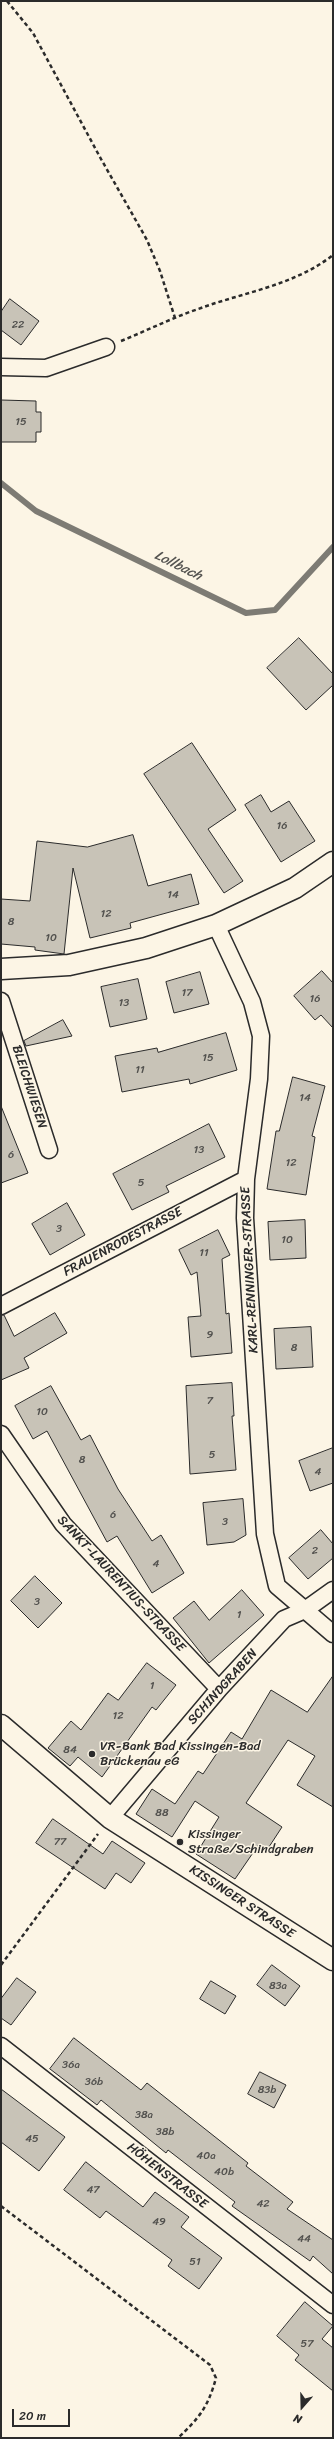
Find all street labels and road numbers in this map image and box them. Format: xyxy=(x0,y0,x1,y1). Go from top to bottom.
street label: BLEICHWIESEN xyxy=(8,1043,50,1131)
street label: KARL-RENNINGER-STRASSE xyxy=(238,1186,262,1354)
street label: FRAUENRODESTRASSE xyxy=(61,1204,185,1280)
street label: SANKT-LAURENTIUS-STRASSE xyxy=(54,1513,188,1655)
street label: SCHINDGRABEN xyxy=(185,1646,261,1728)
street label: KISSINGER STRASSE xyxy=(186,1862,298,1942)
street label: HÖHENSTRASSE xyxy=(124,2140,210,2212)

